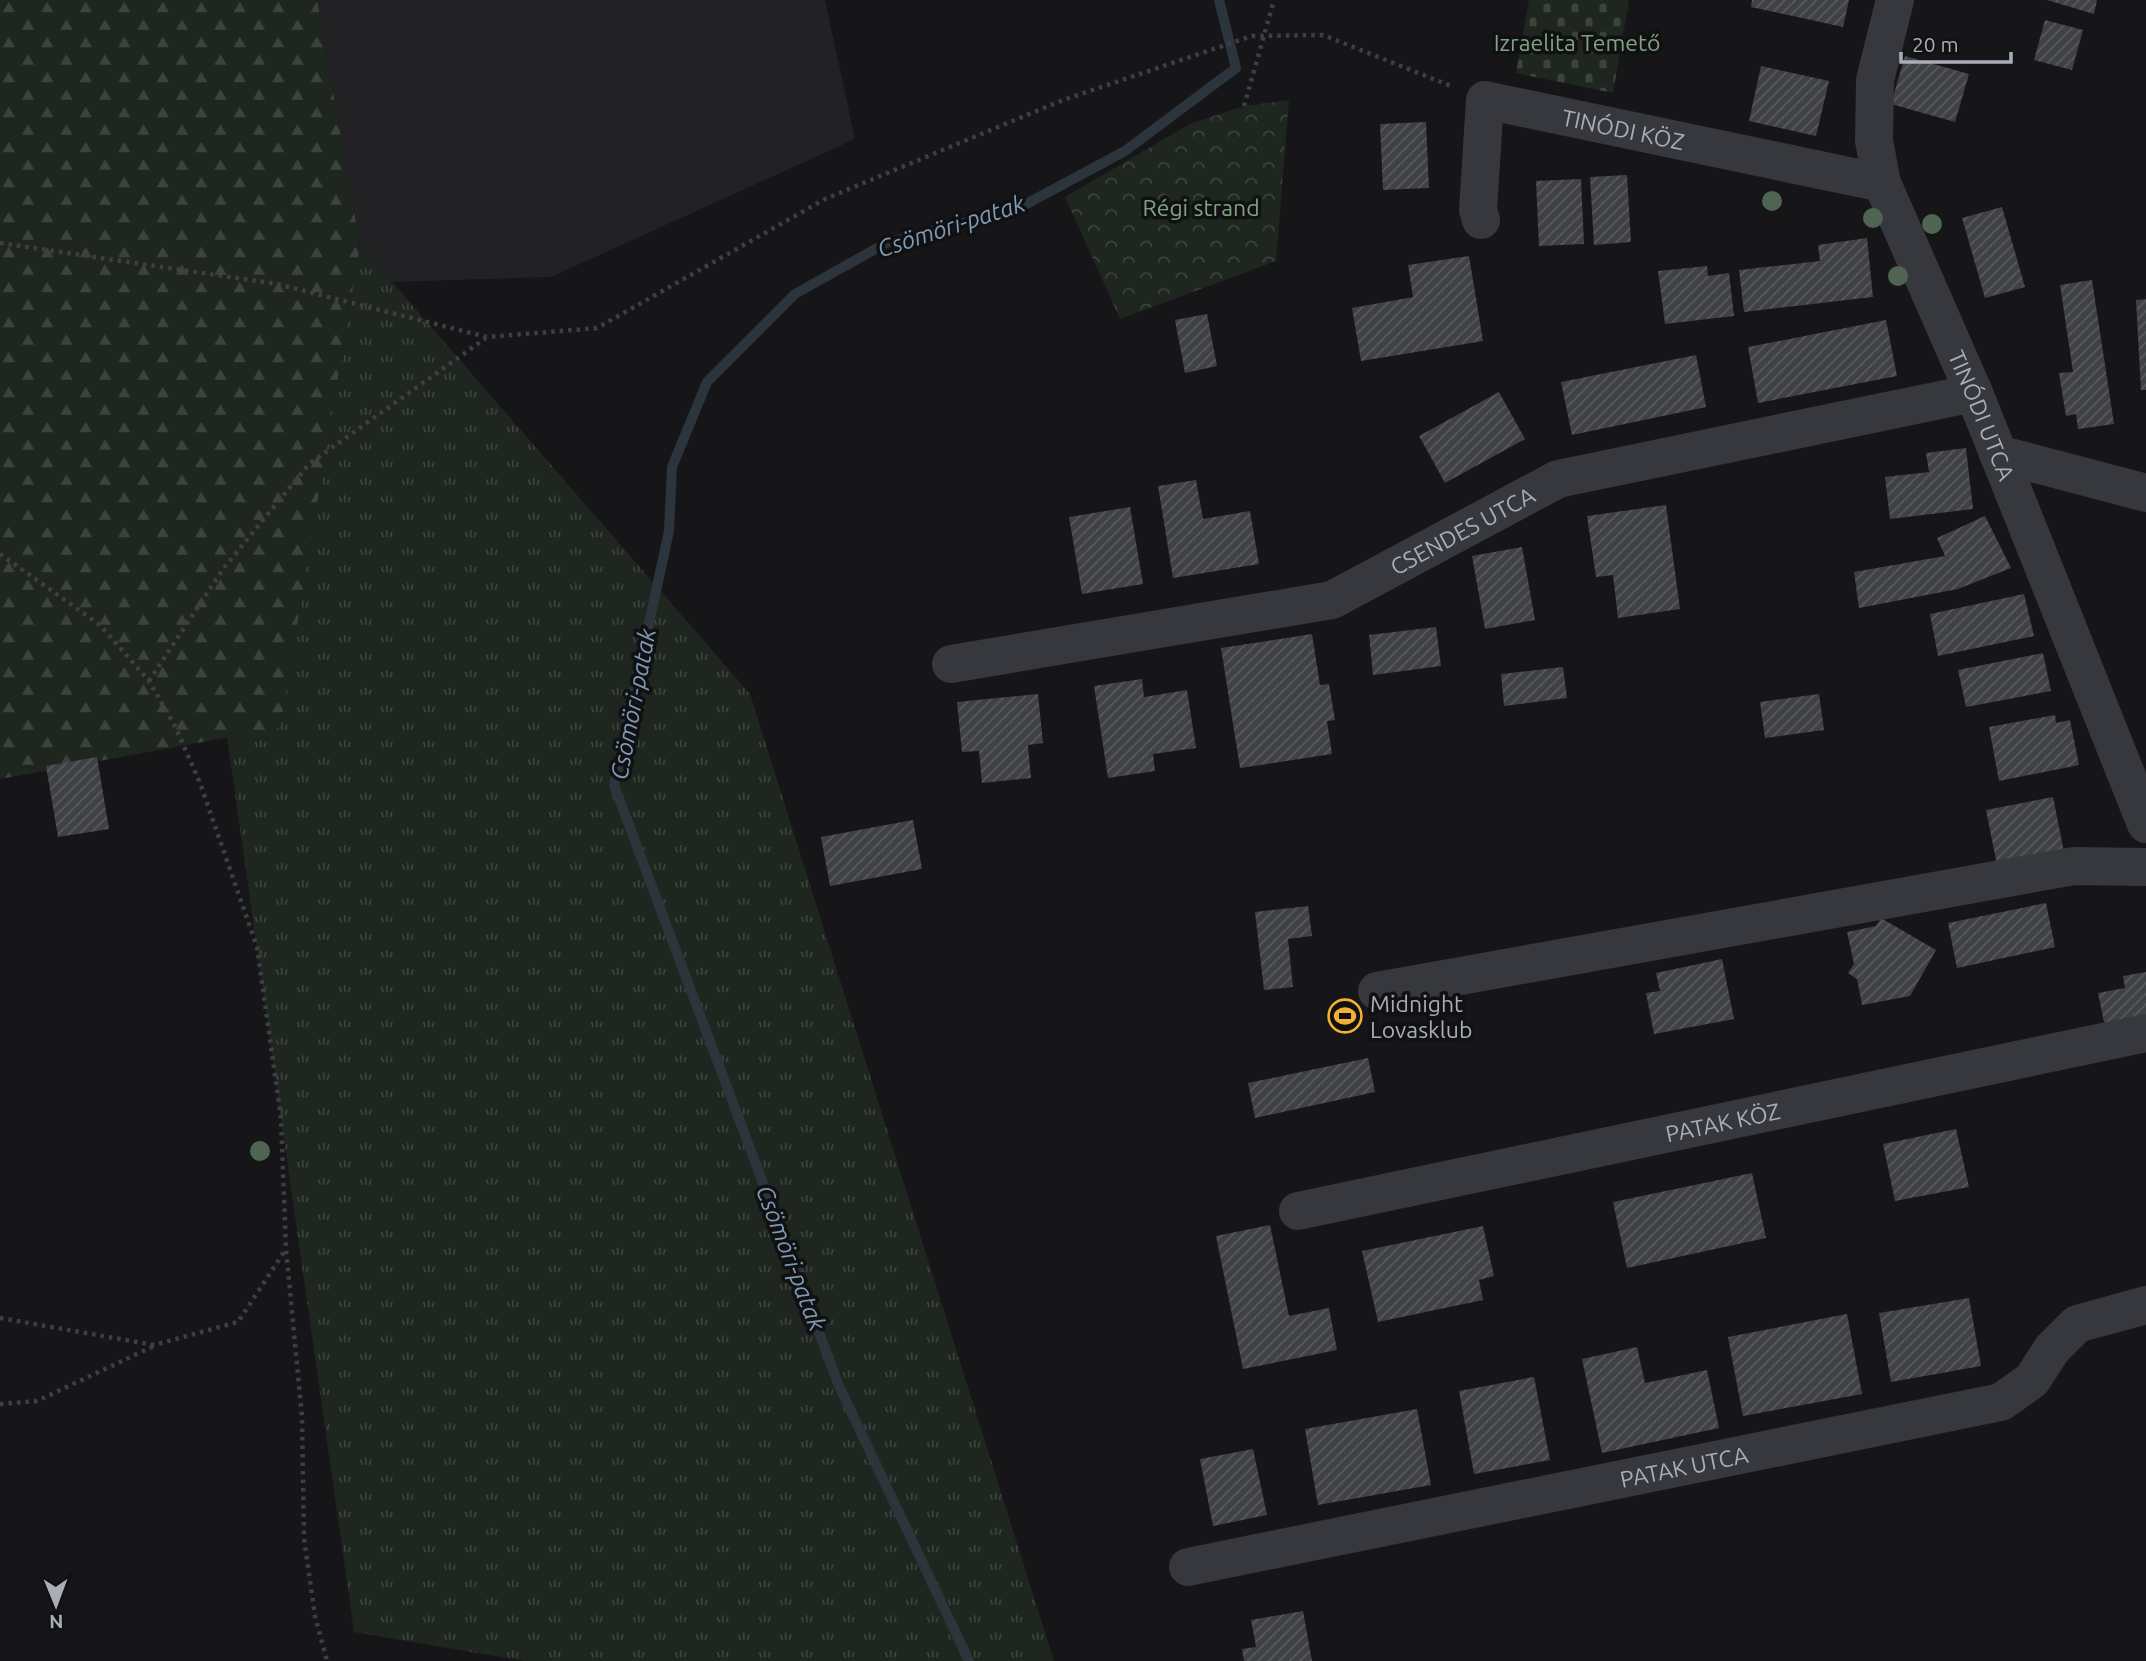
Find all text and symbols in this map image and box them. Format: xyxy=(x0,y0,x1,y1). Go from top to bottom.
scale bar xyxy=(1901,21,2011,65)
park label: Izraelita Temető xyxy=(1494,30,1660,55)
text: 20 m xyxy=(1912,32,1959,56)
street label: TINÓDI KÖZ xyxy=(1560,104,1687,154)
water label: Csömöri-patak xyxy=(874,189,1029,263)
park label: Régi strand xyxy=(1142,195,1260,220)
street label: TINÓDI UTCA xyxy=(1944,346,2020,484)
street label: CSENDES UTCA xyxy=(1386,482,1539,579)
water label: Csömöri-patak xyxy=(605,625,661,782)
place label: Midnight Lovasklub xyxy=(1370,991,1472,1042)
sports icon: Midnight Lovasklub xyxy=(1326,997,1364,1035)
street label: PATAK KÖZ xyxy=(1663,1098,1782,1146)
water label: Csömöri-patak xyxy=(751,1181,831,1335)
street label: PATAK UTCA xyxy=(1618,1441,1750,1492)
north arrow xyxy=(21,1570,91,1640)
text: N xyxy=(49,1611,64,1633)

